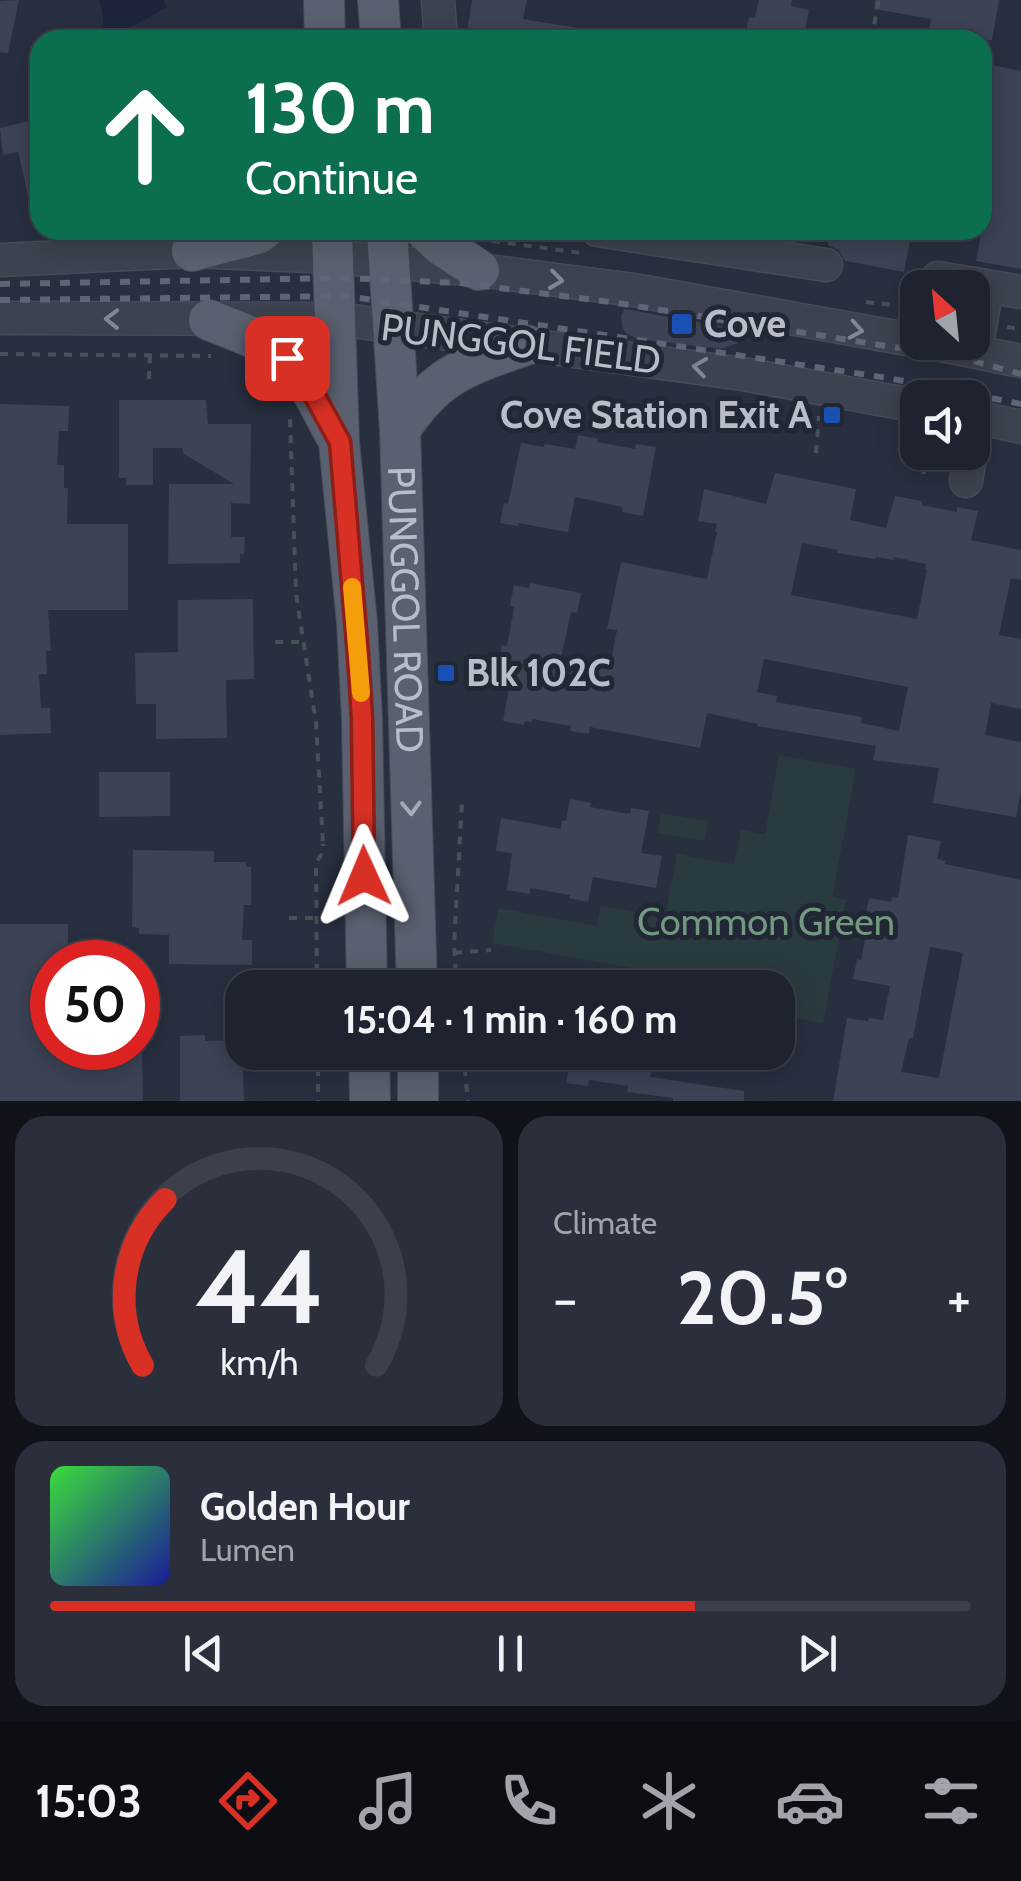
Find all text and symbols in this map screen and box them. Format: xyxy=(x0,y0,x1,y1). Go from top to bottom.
text: 130 m xyxy=(245,65,435,151)
icon: ahead xyxy=(80,70,210,200)
text: Continue xyxy=(245,151,418,205)
one-way arrow xyxy=(548,269,564,290)
north arrow xyxy=(900,270,990,360)
map controls xyxy=(900,270,990,470)
place label: Cove xyxy=(704,300,786,347)
street label: PUNGGOL FIELD xyxy=(379,303,663,384)
one-way arrow xyxy=(103,308,118,330)
marker: Cove xyxy=(669,311,695,337)
pin xyxy=(245,316,330,401)
one-way arrow xyxy=(848,319,864,340)
icon: arrive xyxy=(260,331,315,386)
one-way arrow xyxy=(692,358,708,379)
button: sound xyxy=(900,380,990,470)
place label: Cove Station Exit A xyxy=(500,391,812,438)
marker: Cove Station Exit A xyxy=(821,404,843,426)
street label: PUNGGOL ROAD xyxy=(378,465,434,754)
place label: Blk 102C xyxy=(466,649,611,696)
marker: Blk 102C xyxy=(435,662,457,684)
one-way arrow xyxy=(400,800,421,816)
position arrow xyxy=(312,824,416,928)
park label: Common Green xyxy=(637,898,895,945)
speed limit sign: 50 xyxy=(30,940,160,1070)
text: 15:04 · 1 min · 160 m xyxy=(343,996,677,1043)
text: Climate xyxy=(553,1203,657,1242)
text: 44 xyxy=(194,1223,324,1349)
text: 20.5° xyxy=(677,1252,847,1343)
text: − xyxy=(553,1265,577,1332)
text: + xyxy=(947,1265,971,1332)
text: km/h xyxy=(220,1341,298,1384)
text: Golden Hour xyxy=(200,1483,410,1530)
text: Lumen xyxy=(200,1530,295,1569)
icon: previous xyxy=(176,1626,231,1681)
icon: pause xyxy=(483,1626,538,1681)
icon: next xyxy=(790,1626,845,1681)
icon: directions xyxy=(213,1766,283,1836)
icon: music xyxy=(353,1766,423,1836)
icon: phone xyxy=(494,1766,564,1836)
icon: climate xyxy=(634,1766,704,1836)
icon: car xyxy=(775,1766,845,1836)
icon: filters xyxy=(916,1766,986,1836)
text: 15:03 xyxy=(35,1774,142,1828)

